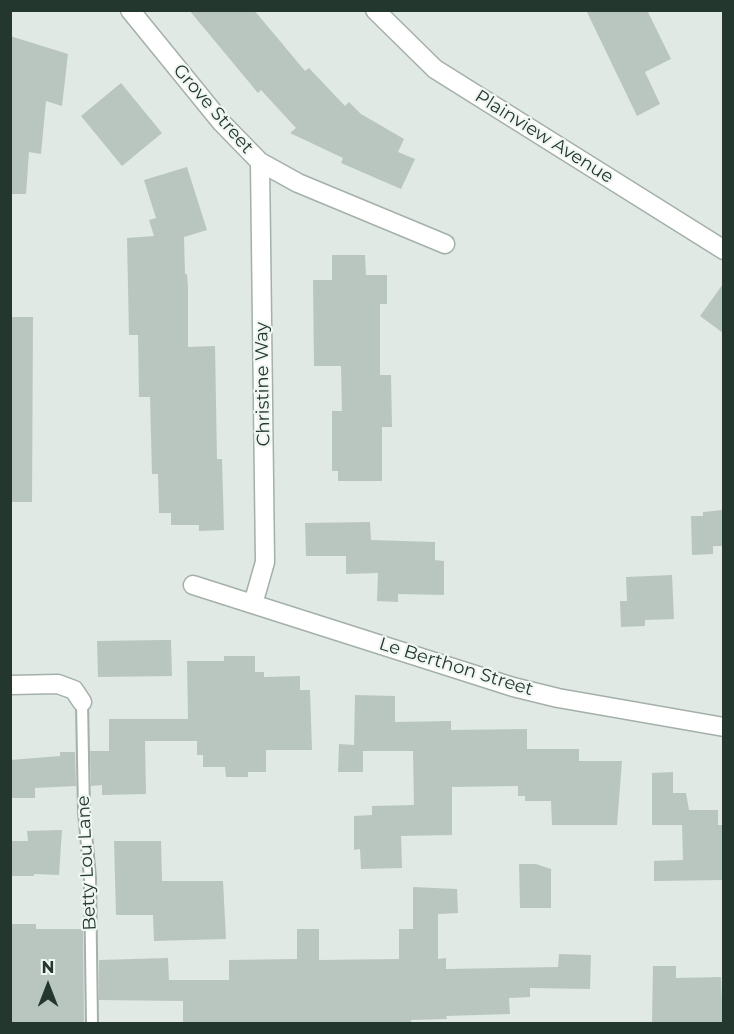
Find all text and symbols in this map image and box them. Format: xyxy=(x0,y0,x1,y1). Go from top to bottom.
street label: Grove Street xyxy=(168,60,258,158)
street label: Plainview Avenue xyxy=(471,86,617,188)
street label: Christine Way xyxy=(251,322,275,446)
street label: Le Berthon Street xyxy=(376,633,536,701)
street label: Betty Lou Lane xyxy=(73,795,101,931)
north arrow xyxy=(18,956,78,1016)
text: N xyxy=(42,958,54,977)

